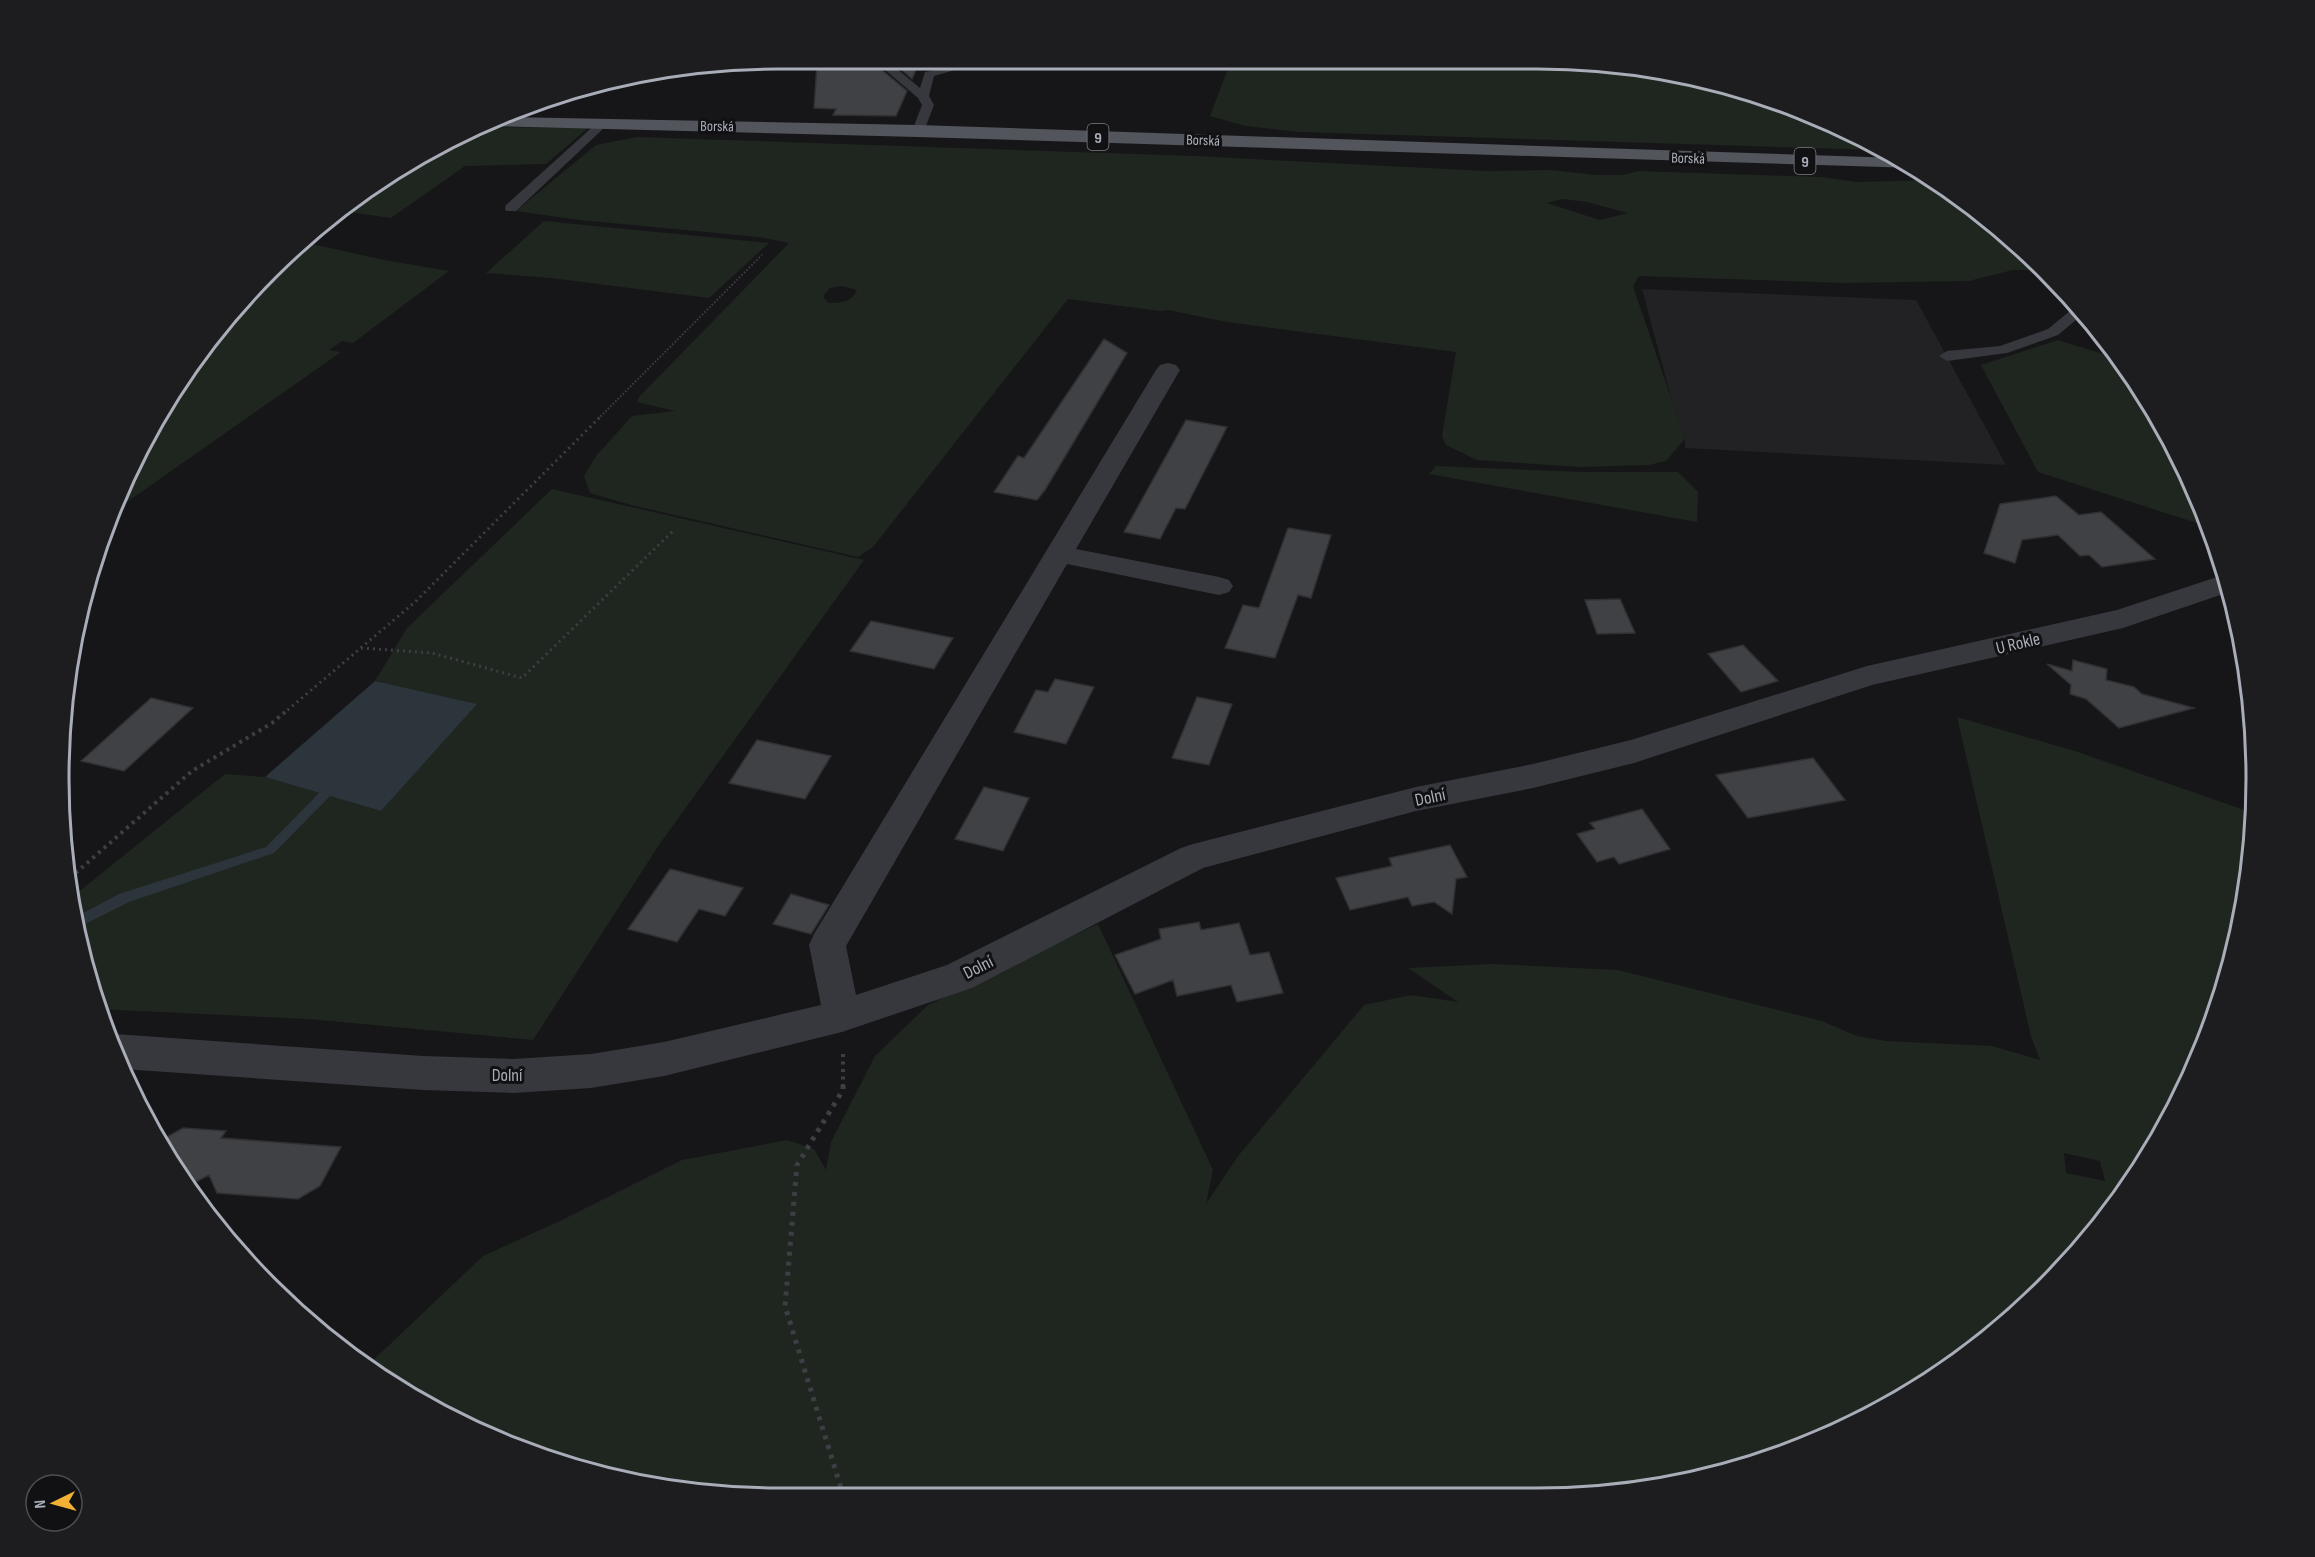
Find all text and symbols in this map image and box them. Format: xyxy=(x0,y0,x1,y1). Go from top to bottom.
street label: Borská xyxy=(700,117,734,136)
road number: 9 xyxy=(1088,124,1108,150)
street label: Borská xyxy=(1186,130,1220,151)
street label: Borská xyxy=(1671,148,1705,169)
road number: 9 xyxy=(1794,148,1816,174)
street label: U Rokle xyxy=(1994,628,2042,659)
street label: Dolní xyxy=(1413,784,1448,811)
street label: Dolní xyxy=(960,951,997,984)
street label: Dolní xyxy=(492,1065,523,1086)
north arrow xyxy=(24,1473,84,1533)
text: N xyxy=(31,1499,50,1509)

